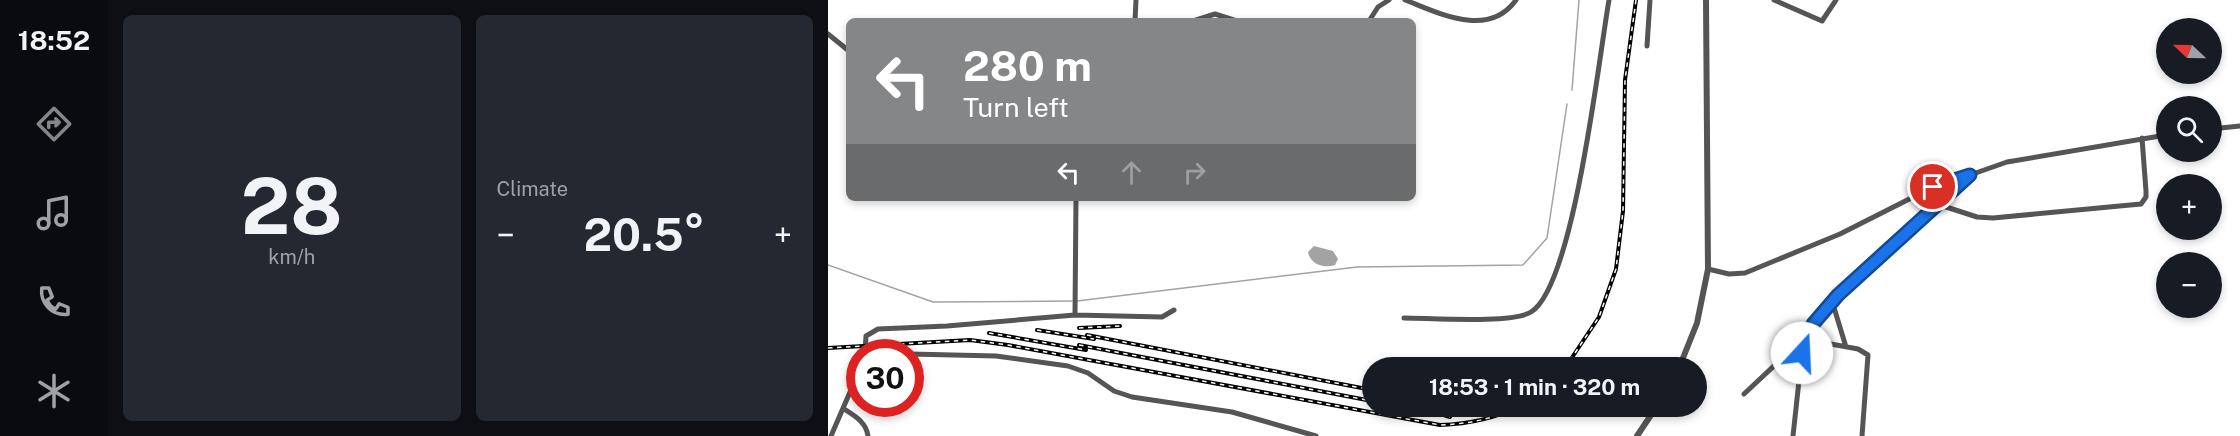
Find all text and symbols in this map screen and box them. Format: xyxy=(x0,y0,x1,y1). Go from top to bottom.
north arrow xyxy=(2156,18,2222,84)
map controls xyxy=(2156,18,2222,318)
text: 18:52 xyxy=(18,24,90,56)
text: 280 m xyxy=(963,41,1092,90)
icon: left xyxy=(864,42,942,120)
text: Turn left xyxy=(963,91,1069,123)
button: search xyxy=(2156,96,2222,162)
icon: directions xyxy=(33,103,75,145)
icon: left xyxy=(1052,156,1085,189)
icon: ahead xyxy=(1115,156,1148,189)
icon: right xyxy=(1178,156,1211,189)
text: 28 xyxy=(241,160,343,252)
pin xyxy=(1907,161,1958,212)
icon: arrive xyxy=(1916,170,1949,203)
button: + xyxy=(2156,174,2222,240)
text: Climate xyxy=(497,177,568,201)
icon: music xyxy=(33,192,75,234)
text: 20.5° xyxy=(584,208,705,261)
text: − xyxy=(497,216,515,254)
text: + xyxy=(774,216,792,254)
text: km/h xyxy=(268,245,315,269)
button: − xyxy=(2156,252,2222,318)
icon: phone xyxy=(33,281,75,323)
position arrow xyxy=(1770,321,1834,385)
speed limit sign: 30 xyxy=(846,339,924,417)
icon: climate xyxy=(33,370,75,412)
text: 18:53 · 1 min · 320 m xyxy=(1429,374,1640,400)

